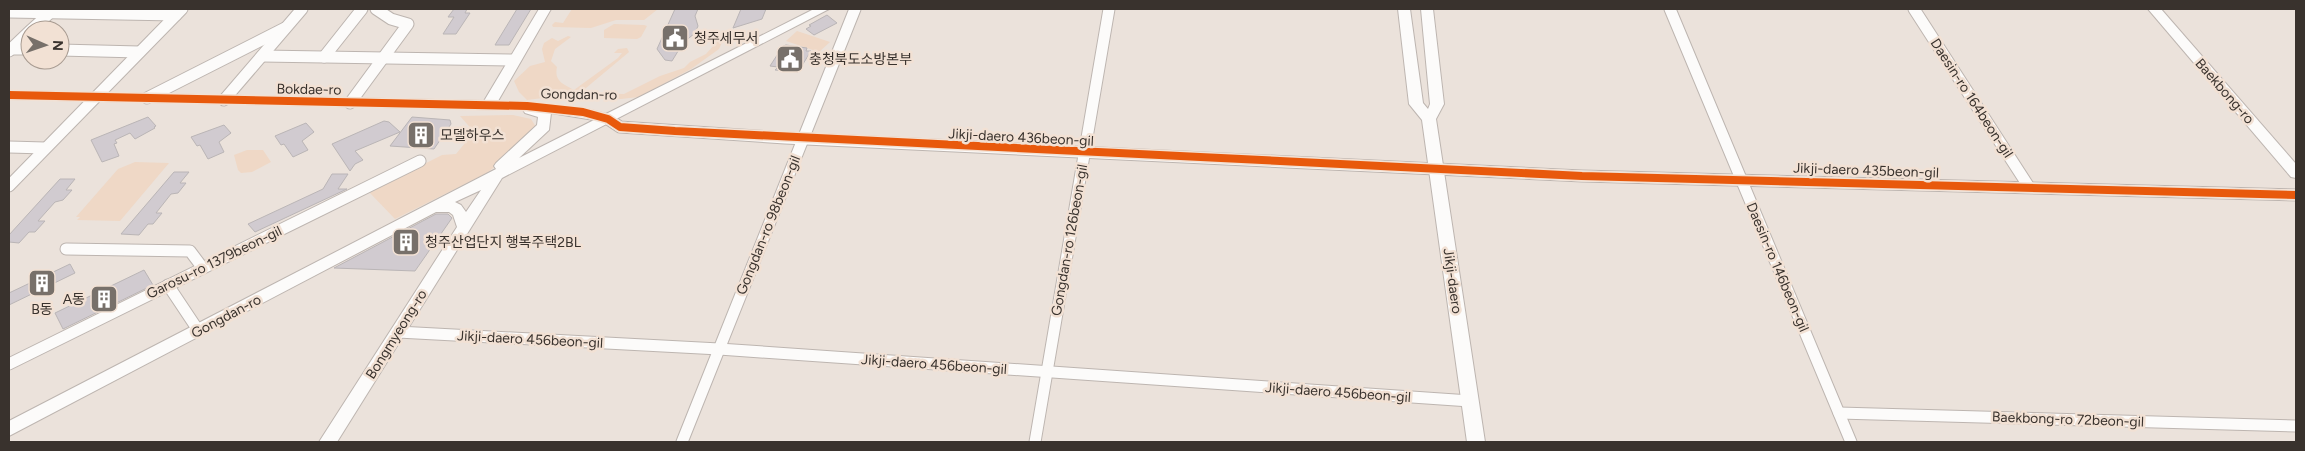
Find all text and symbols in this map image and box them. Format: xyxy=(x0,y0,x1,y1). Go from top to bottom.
north arrow xyxy=(20,20,70,70)
public building icon: 청주세무서 xyxy=(660,23,690,53)
place label: 청주세무서 xyxy=(694,30,758,47)
street label: Daesin-ro 164beon-gil xyxy=(1927,35,2016,161)
text: N xyxy=(49,40,66,51)
public building icon: 충청북도소방본부 xyxy=(775,44,805,74)
place label: 충청북도소방본부 xyxy=(809,51,912,68)
street label: Baekbong-ro xyxy=(2192,55,2258,128)
street label: Bokdae-ro xyxy=(276,80,342,99)
street label: Gongdan-ro xyxy=(541,85,617,104)
building icon: 모델하우스 xyxy=(406,120,436,150)
street label: Jikji-daero 436beon-gil xyxy=(948,125,1094,150)
place label: 모델하우스 xyxy=(440,127,505,144)
street label: Gongdan-ro 98beon-gil xyxy=(733,153,804,297)
street label: Jikji-daero 435beon-gil xyxy=(1793,159,1939,182)
street label: Gongdan-ro 126beon-gil xyxy=(1048,163,1091,317)
street label: Daesin-ro 146beon-gil xyxy=(1743,200,1812,334)
street label: Garosu-ro 1379beon-gil xyxy=(144,222,285,303)
building icon: 청주산업단지 행복주택2BL xyxy=(391,227,421,257)
place label: 청주산업단지 행복주택2BL xyxy=(425,234,582,251)
street label: Jikji-daero xyxy=(1439,247,1466,315)
building icon: B동 xyxy=(27,268,57,298)
building icon: A동 xyxy=(89,284,119,314)
street label: Bongmyeong-ro xyxy=(362,286,431,382)
place label: A동 xyxy=(63,291,85,308)
street label: Gongdan-ro xyxy=(188,291,264,342)
place label: B동 xyxy=(31,301,53,318)
street label: Jikji-daero 456beon-gil xyxy=(457,327,603,352)
street label: Jikji-daero 456beon-gil xyxy=(860,351,1007,378)
street label: Jikji-daero 456beon-gil xyxy=(1264,379,1411,406)
street label: Baekbong-ro 72beon-gil xyxy=(1992,408,2144,431)

